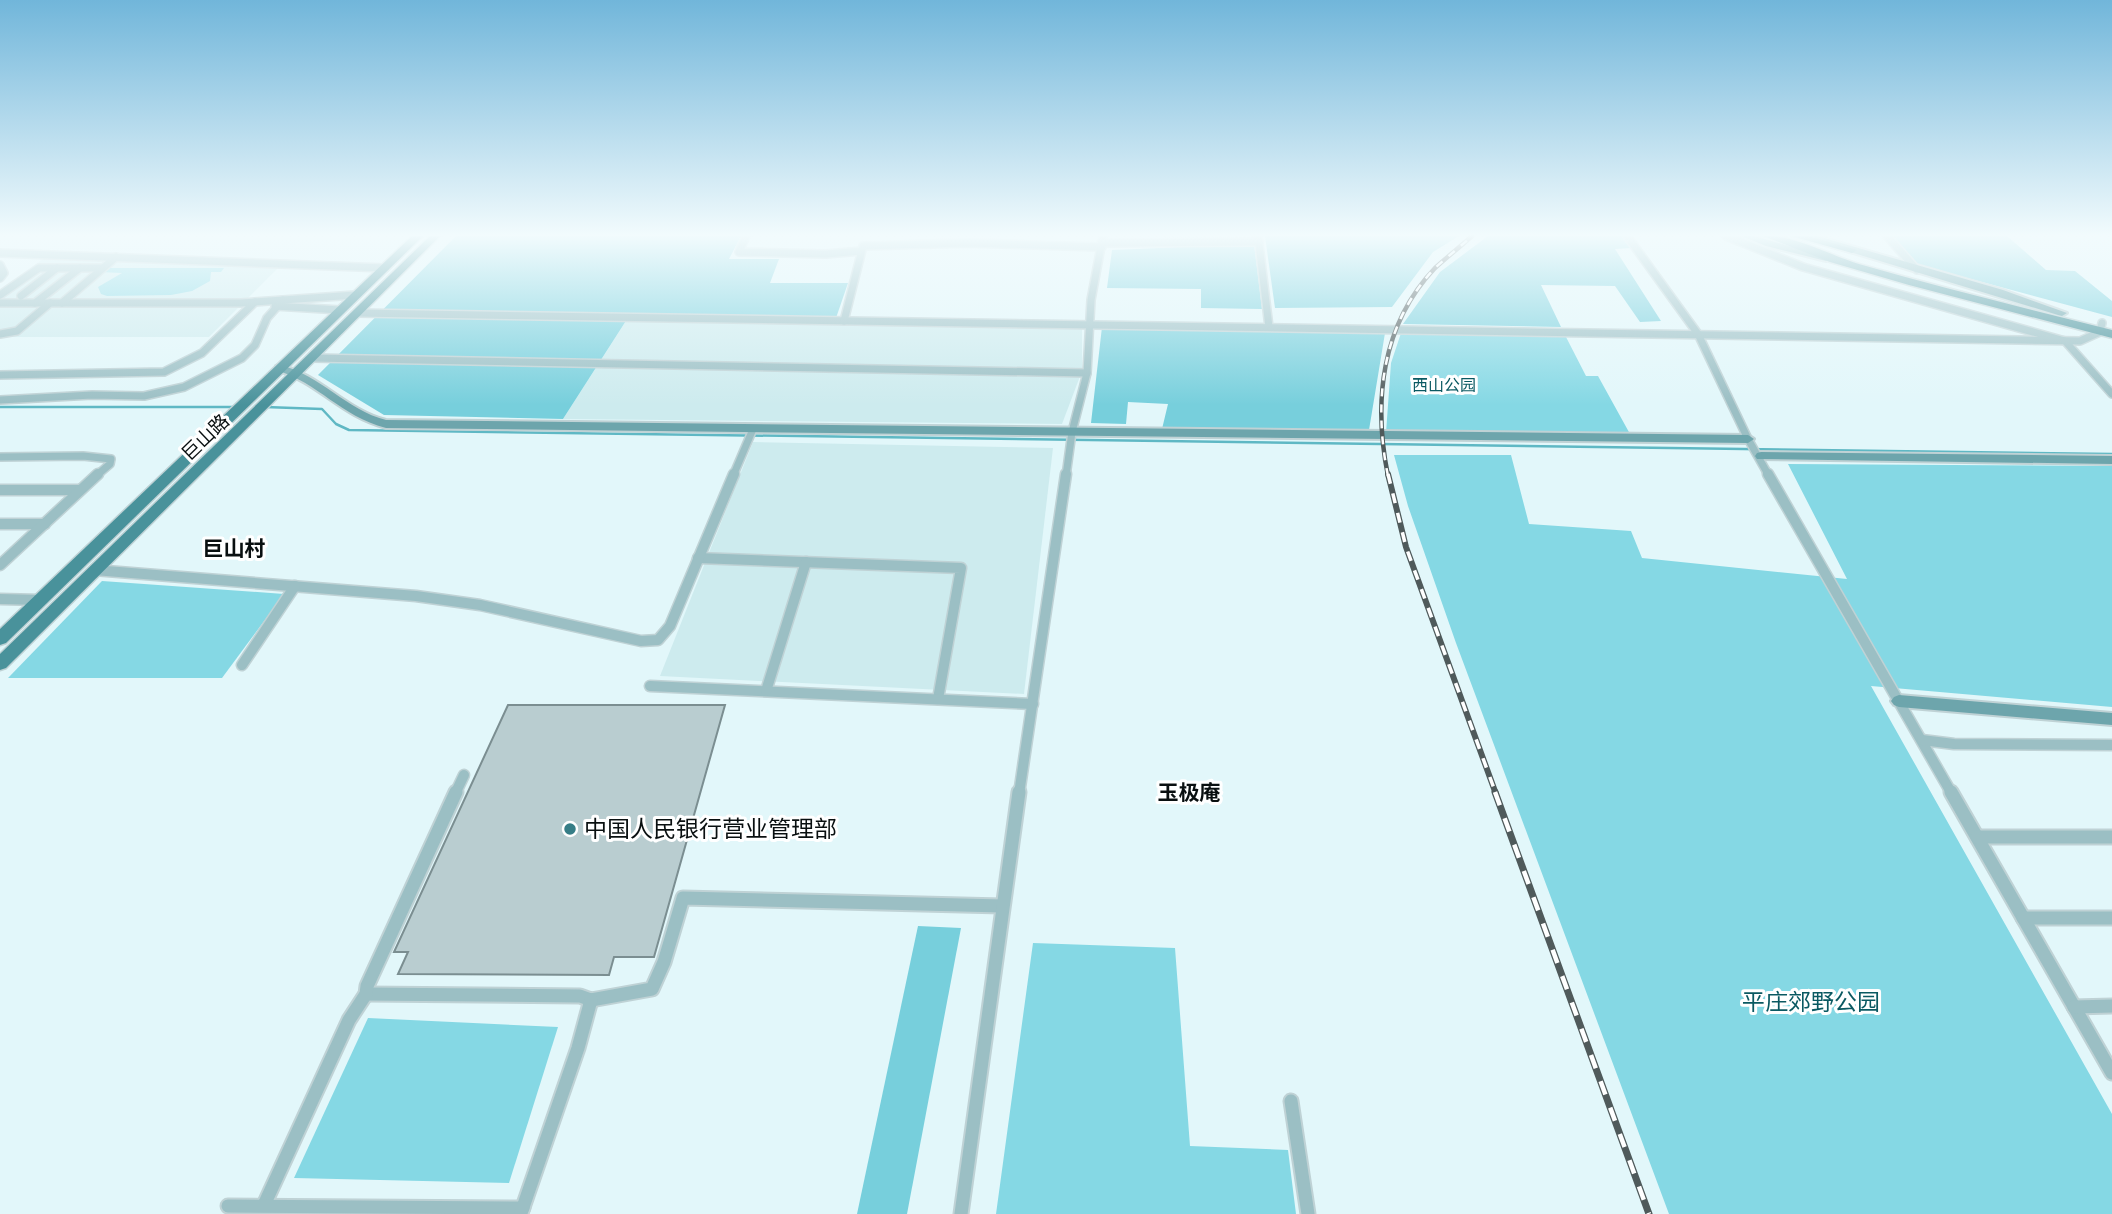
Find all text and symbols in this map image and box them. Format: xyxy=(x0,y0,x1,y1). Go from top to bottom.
park label: 西山公园 xyxy=(1412,373,1476,397)
street label: 巨山路 xyxy=(174,406,235,467)
district label: 巨山村 xyxy=(203,532,266,564)
district label: 玉极庵 xyxy=(1158,776,1221,808)
place label: 中国人民银行营业管理部 xyxy=(584,811,837,846)
marker: 中国人民银行营业管理部 xyxy=(562,821,578,837)
park label: 平庄郊野公园 xyxy=(1742,984,1880,1019)

